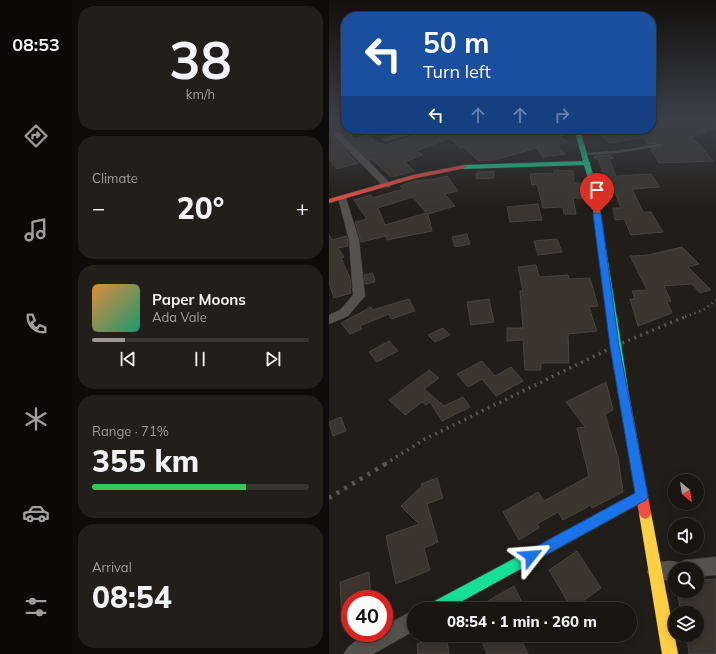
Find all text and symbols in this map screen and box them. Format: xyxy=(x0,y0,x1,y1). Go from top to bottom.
text: 50 m xyxy=(423,25,489,60)
text: 38 xyxy=(169,27,232,92)
icon: left xyxy=(357,28,409,80)
text: 08:53 xyxy=(12,33,60,56)
text: Turn left xyxy=(423,60,491,83)
text: km/h xyxy=(186,86,215,102)
icon: left xyxy=(425,104,447,126)
icon: ahead xyxy=(467,104,489,126)
icon: ahead xyxy=(509,104,531,126)
icon: right xyxy=(551,104,573,126)
icon: directions xyxy=(22,122,50,150)
text: Climate xyxy=(92,170,138,186)
pin xyxy=(580,173,614,214)
icon: arrive xyxy=(586,179,608,201)
text: 20° xyxy=(177,189,224,227)
text: − xyxy=(92,194,105,222)
text: + xyxy=(296,194,309,222)
icon: music xyxy=(22,216,50,244)
text: Paper Moons xyxy=(152,290,246,309)
text: Ada Vale xyxy=(152,309,207,325)
icon: phone xyxy=(22,310,50,338)
icon: previous xyxy=(117,348,139,370)
icon: pause xyxy=(189,348,211,370)
icon: next xyxy=(262,348,284,370)
icon: climate xyxy=(22,405,50,433)
text: Range · 71% xyxy=(92,423,169,439)
text: 355 km xyxy=(92,442,199,480)
north arrow xyxy=(668,474,704,510)
map controls xyxy=(668,474,704,642)
icon: car xyxy=(22,499,50,527)
button: sound xyxy=(668,518,704,554)
position arrow xyxy=(510,535,552,577)
text: Arrival xyxy=(92,559,132,575)
button: search xyxy=(668,562,704,598)
text: 08:54 xyxy=(92,578,172,616)
speed limit sign: 40 xyxy=(341,590,393,642)
icon: filters xyxy=(22,593,50,621)
button: layers xyxy=(668,606,704,642)
text: 08:54 · 1 min · 260 m xyxy=(447,612,597,631)

